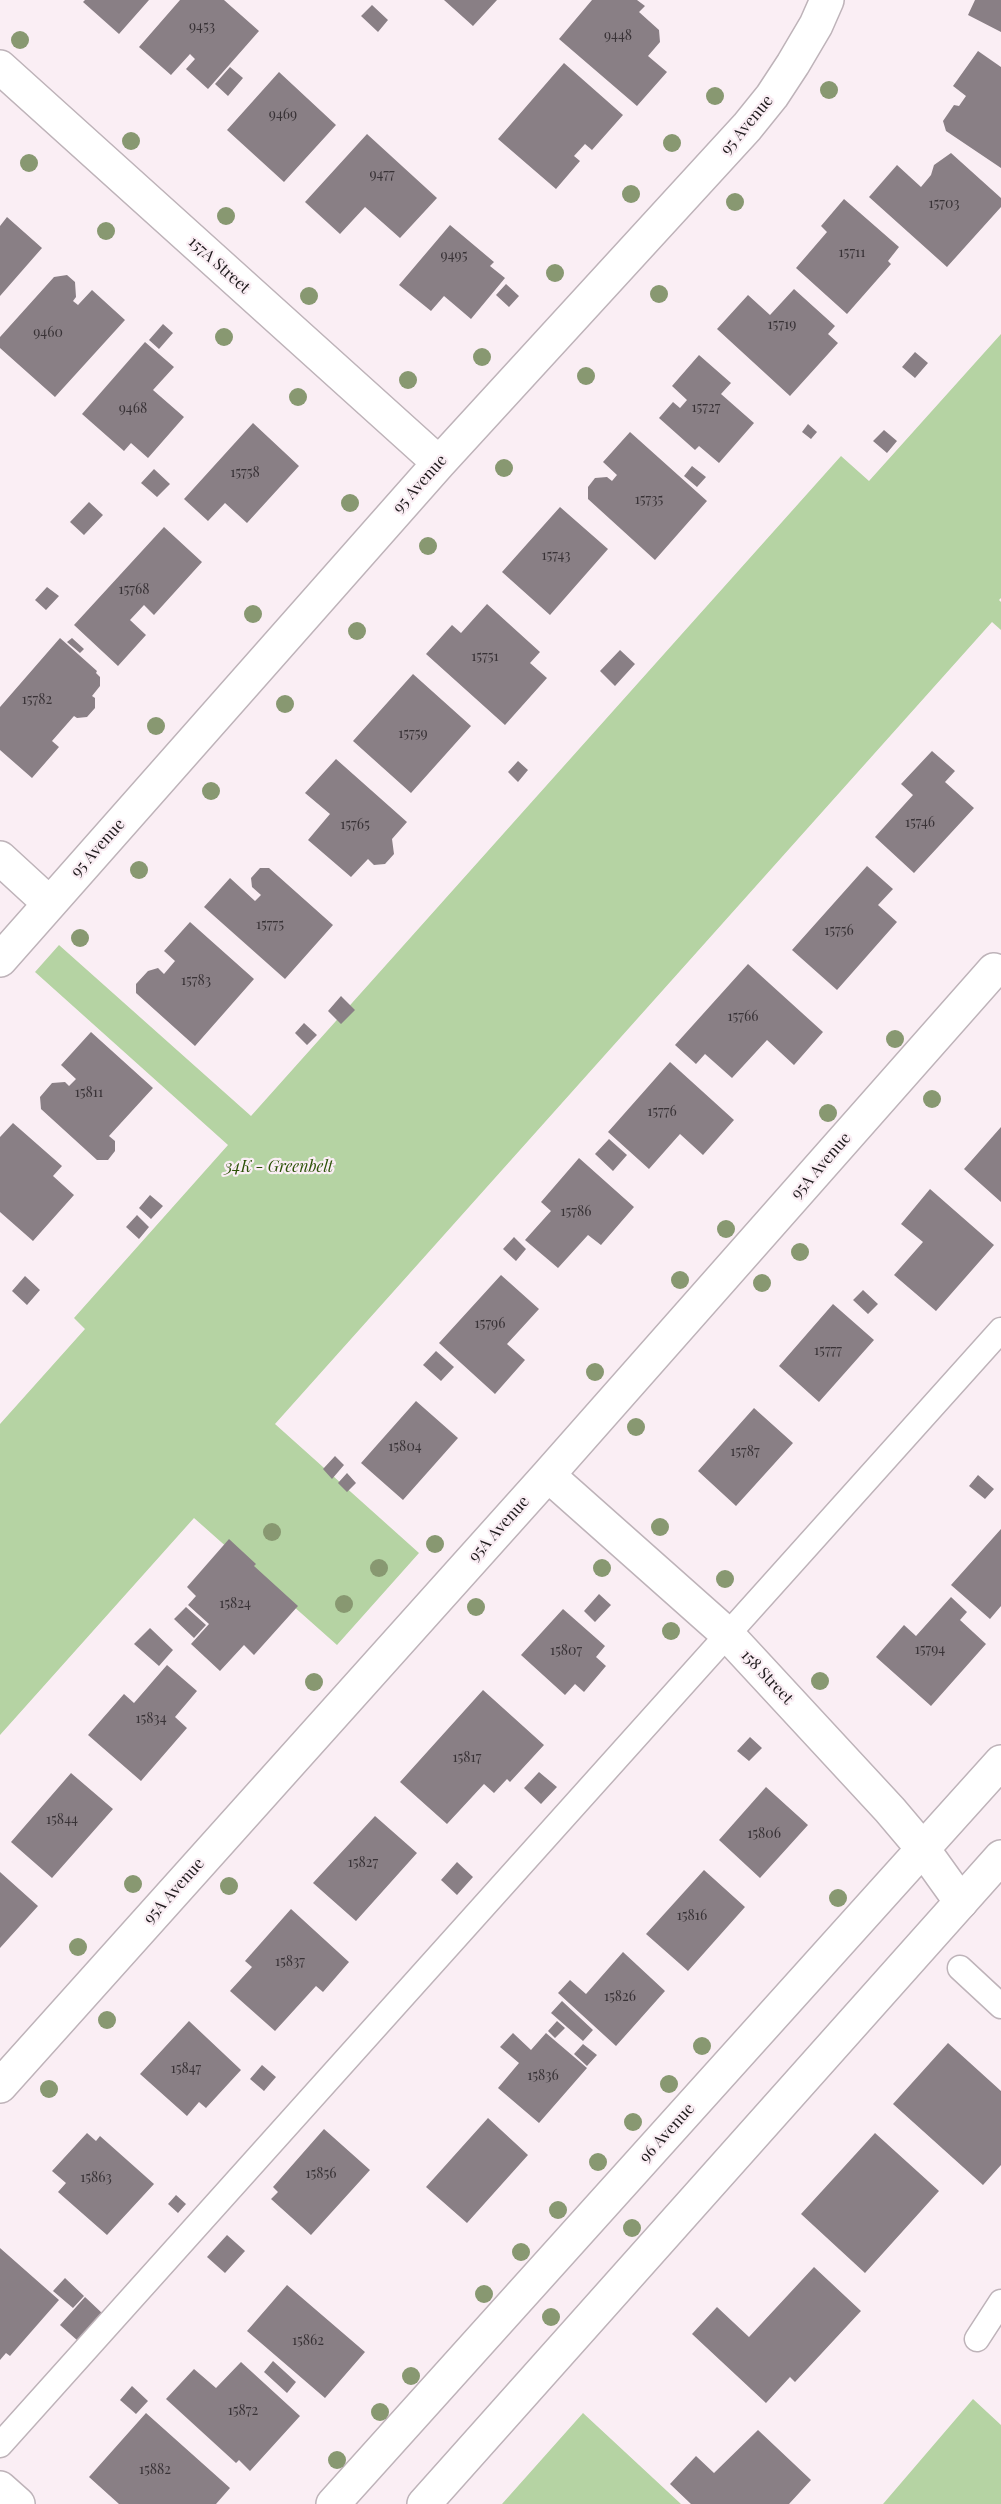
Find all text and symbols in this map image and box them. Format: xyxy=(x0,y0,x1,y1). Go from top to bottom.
house number: 9453 xyxy=(189,19,215,35)
house number: 9448 xyxy=(604,28,632,44)
street label: 95 Avenue xyxy=(717,91,777,159)
house number: 9469 xyxy=(269,107,297,123)
house number: 9477 xyxy=(369,167,395,183)
house number: 15703 xyxy=(928,196,960,212)
street label: 157A Street xyxy=(184,232,254,298)
house number: 15711 xyxy=(839,245,865,261)
house number: 9495 xyxy=(441,248,467,264)
house number: 15719 xyxy=(768,317,796,333)
house number: 9460 xyxy=(33,325,63,341)
house number: 15727 xyxy=(692,400,720,416)
house number: 9468 xyxy=(119,401,147,417)
street label: 95 Avenue xyxy=(389,451,451,517)
house number: 15758 xyxy=(230,465,260,481)
house number: 15735 xyxy=(635,492,663,508)
house number: 15743 xyxy=(541,548,571,564)
house number: 15768 xyxy=(118,582,150,598)
house number: 15751 xyxy=(471,649,499,665)
house number: 15782 xyxy=(22,692,52,708)
house number: 15759 xyxy=(398,726,428,742)
street label: 95 Avenue xyxy=(67,815,129,881)
house number: 15746 xyxy=(905,815,935,831)
house number: 15765 xyxy=(340,817,370,833)
house number: 15775 xyxy=(256,917,284,933)
house number: 15756 xyxy=(824,923,854,939)
house number: 15783 xyxy=(181,973,211,989)
house number: 15766 xyxy=(728,1009,758,1025)
house number: 15811 xyxy=(75,1085,103,1101)
house number: 15776 xyxy=(647,1104,677,1120)
street label: 95A Avenue xyxy=(787,1129,855,1203)
park label: 34K - Greenbelt xyxy=(225,1157,333,1177)
house number: 15786 xyxy=(560,1204,592,1220)
house number: 15796 xyxy=(475,1316,505,1332)
house number: 15777 xyxy=(814,1343,842,1359)
house number: 15804 xyxy=(388,1439,422,1455)
house number: 15787 xyxy=(730,1444,760,1460)
street label: 95A Avenue xyxy=(465,1492,533,1566)
house number: 15824 xyxy=(219,1596,251,1612)
house number: 15794 xyxy=(915,1642,945,1658)
house number: 15807 xyxy=(550,1643,582,1659)
street label: 158 Street xyxy=(737,1646,797,1708)
house number: 15834 xyxy=(135,1711,167,1727)
house number: 15817 xyxy=(453,1750,481,1766)
house number: 15844 xyxy=(46,1812,78,1828)
house number: 15806 xyxy=(747,1826,781,1842)
street label: 95A Avenue xyxy=(140,1854,208,1928)
house number: 15827 xyxy=(348,1855,378,1871)
house number: 15816 xyxy=(677,1908,707,1924)
house number: 15837 xyxy=(275,1954,305,1970)
house number: 15826 xyxy=(604,1989,636,2005)
house number: 15847 xyxy=(171,2061,201,2077)
house number: 15836 xyxy=(527,2068,559,2084)
street label: 96 Avenue xyxy=(635,2099,699,2167)
house number: 15856 xyxy=(305,2166,337,2182)
house number: 15863 xyxy=(80,2170,112,2186)
house number: 15862 xyxy=(292,2333,324,2349)
house number: 15872 xyxy=(228,2403,258,2419)
house number: 15882 xyxy=(139,2462,171,2478)

